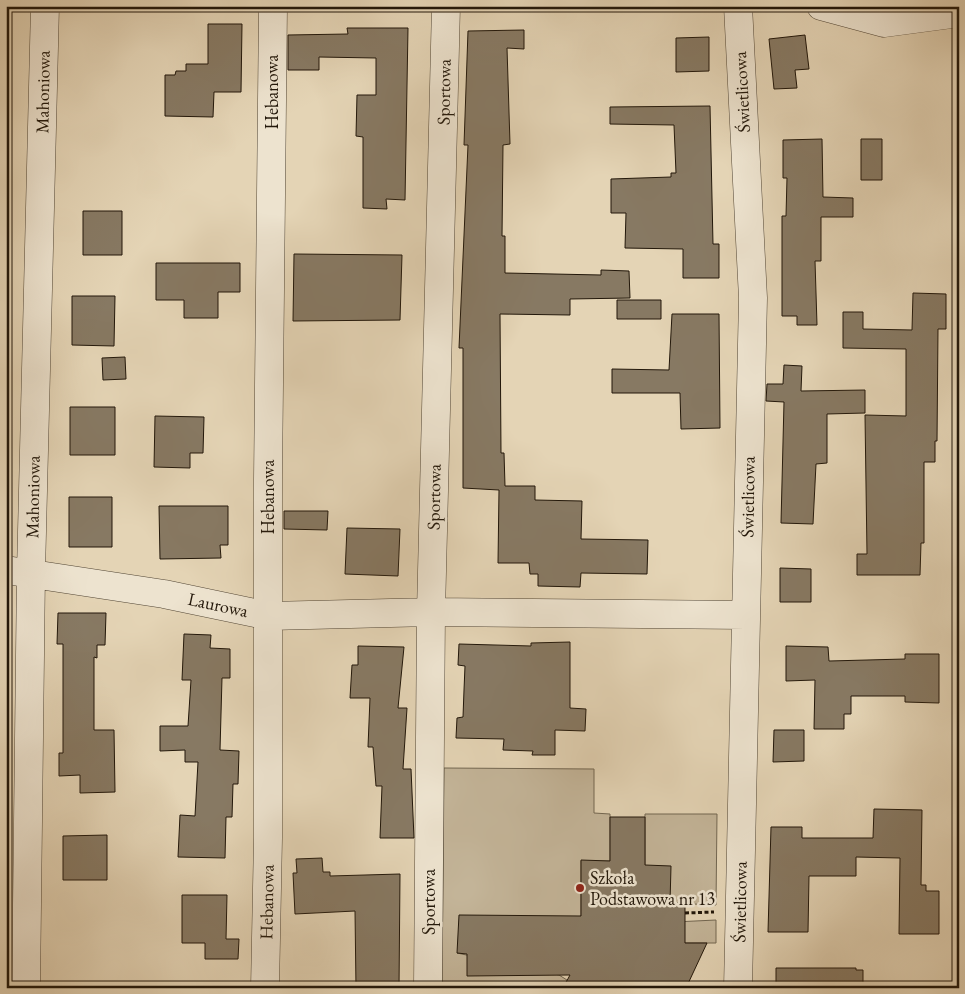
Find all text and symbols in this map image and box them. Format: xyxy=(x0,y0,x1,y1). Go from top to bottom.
street label: Mahoniowa xyxy=(30,49,55,134)
street label: Świetlicowa xyxy=(728,50,755,133)
street label: Hebanowa xyxy=(260,54,283,130)
street label: Sportowa xyxy=(431,58,456,125)
street label: Mahoniowa xyxy=(20,454,45,539)
street label: Świetlicowa xyxy=(735,455,760,538)
street label: Hebanowa xyxy=(256,459,279,535)
street label: Sportowa xyxy=(421,463,446,530)
street label: Laurowa xyxy=(186,587,251,622)
street label: Świetlicowa xyxy=(727,860,752,943)
street label: Hebanowa xyxy=(254,863,279,940)
place label: Szkoła Podstawowa nr 13 xyxy=(590,866,715,910)
street label: Sportowa xyxy=(417,868,440,935)
marker: Szkoła Podstawowa nr 13 xyxy=(574,882,586,894)

